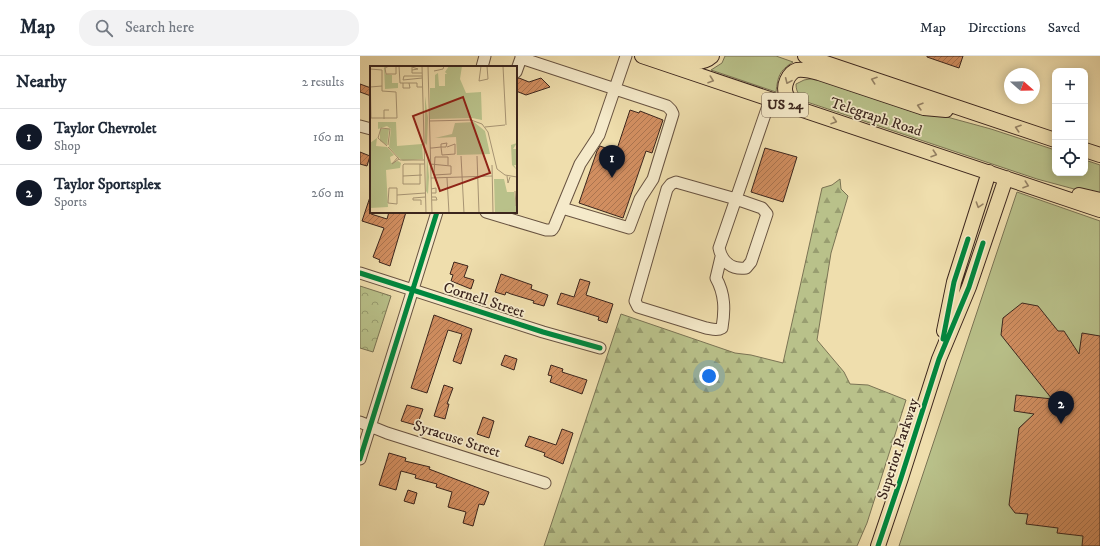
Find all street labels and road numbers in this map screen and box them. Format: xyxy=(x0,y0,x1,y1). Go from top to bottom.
road number: US 24 xyxy=(762,93,808,117)
street label: Telegraph Road xyxy=(828,93,925,141)
street label: Cornell Street xyxy=(441,278,527,322)
street label: Superior Parkway xyxy=(873,395,924,502)
street label: Syracuse Street xyxy=(411,416,503,462)

